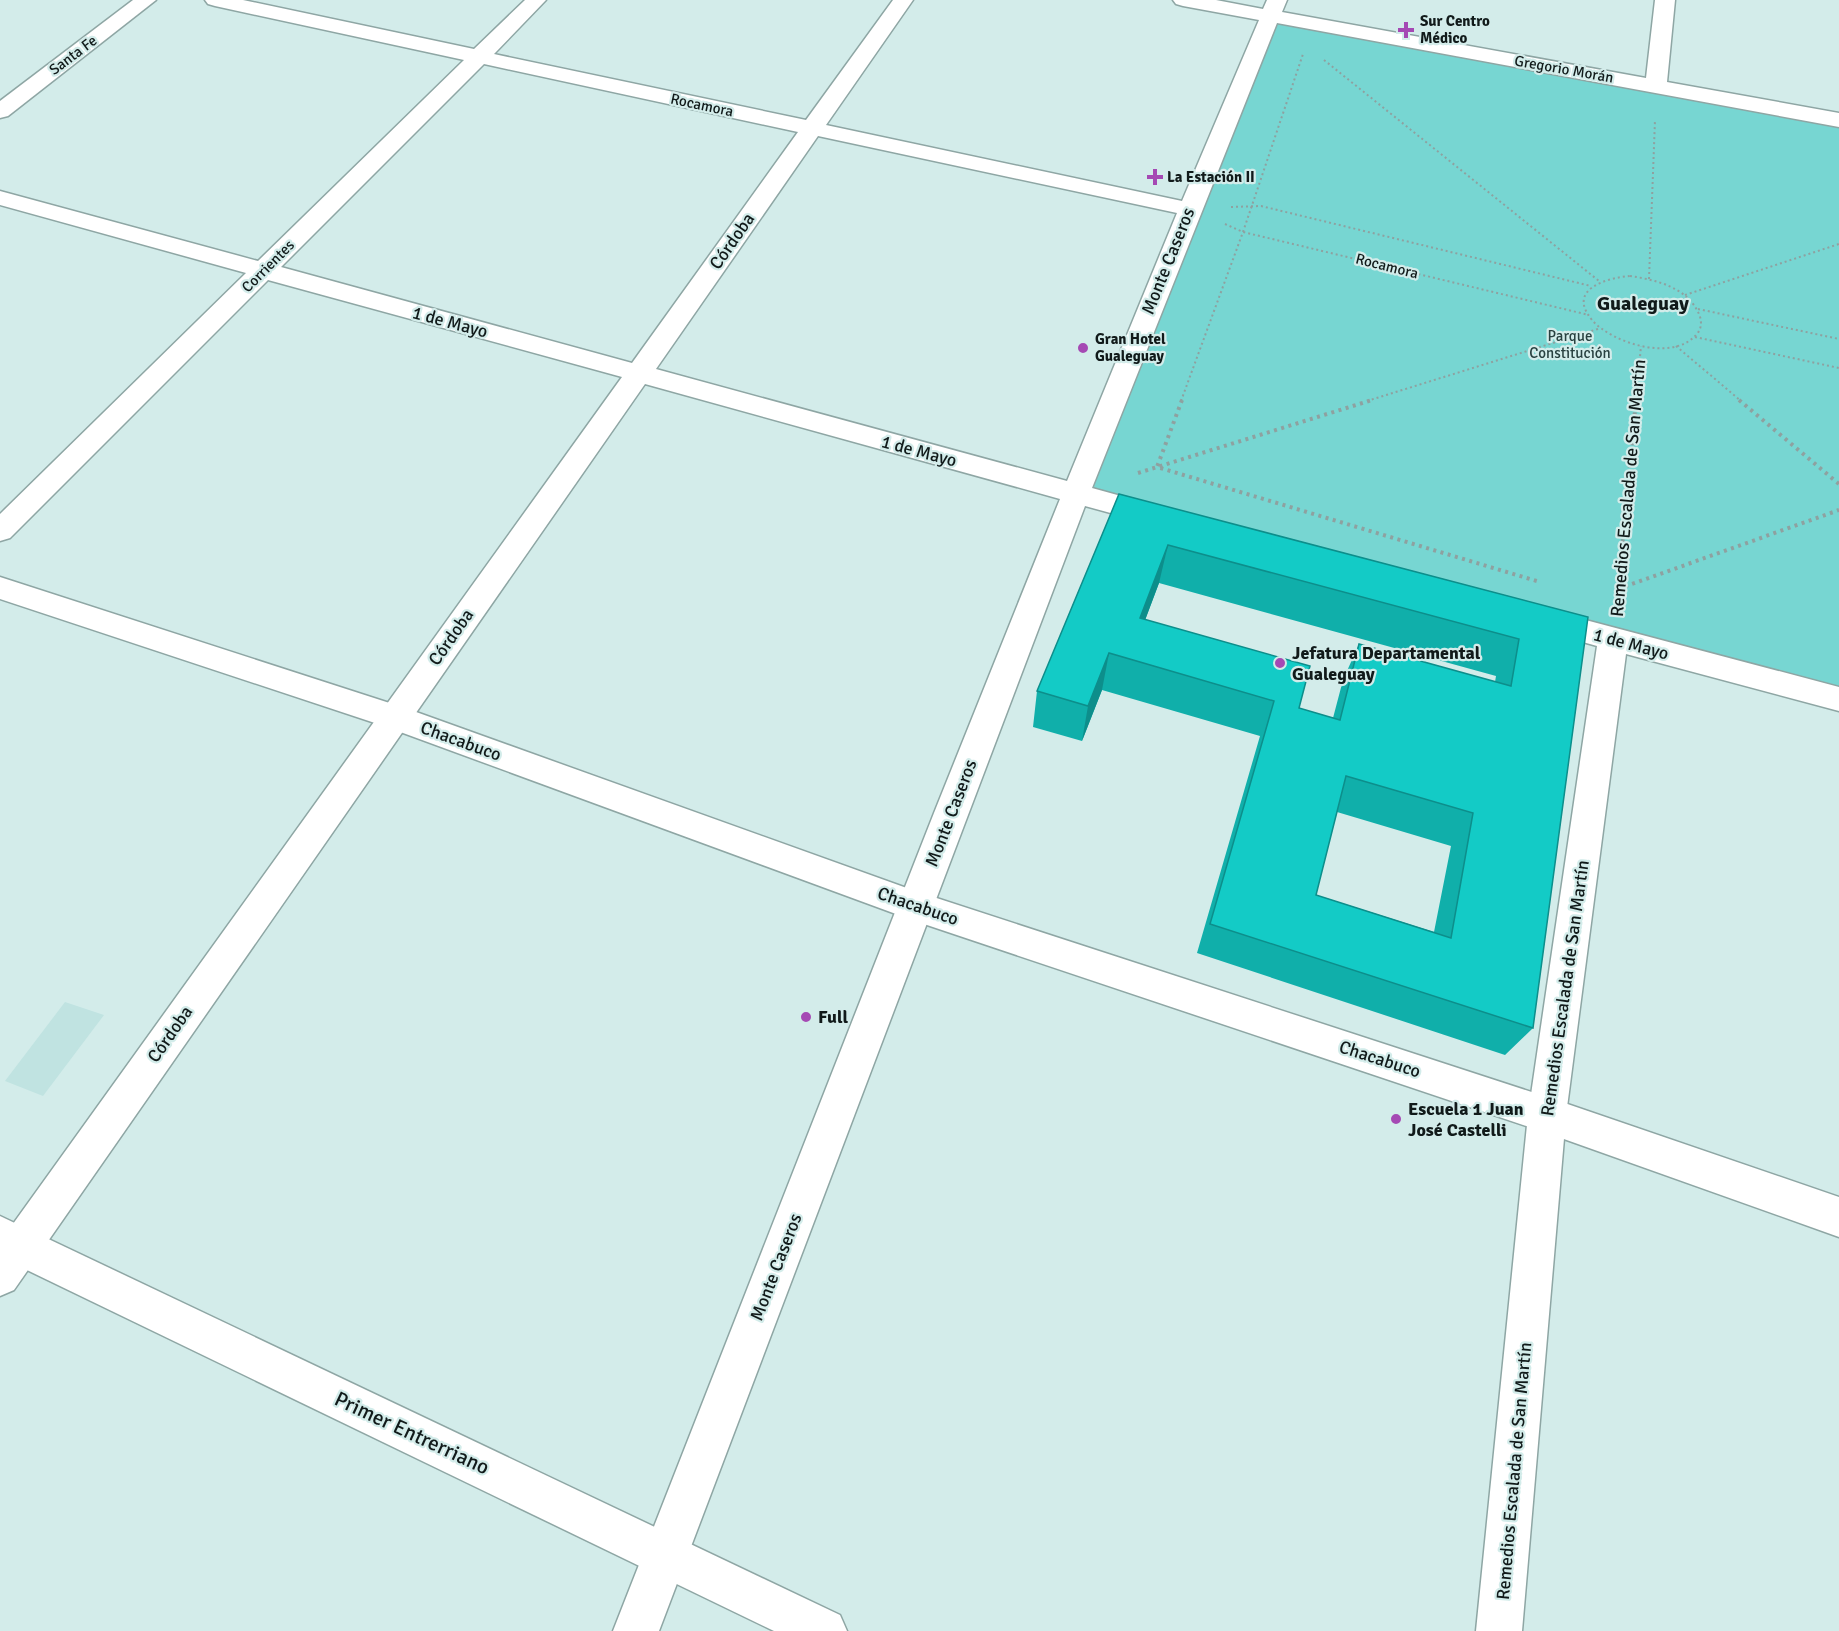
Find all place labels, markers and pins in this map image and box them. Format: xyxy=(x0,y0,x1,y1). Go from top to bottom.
place label: Sur Centro Médico xyxy=(1420,12,1490,47)
marker: Sur Centro Médico xyxy=(1397,21,1415,39)
place label: La Estación II xyxy=(1167,168,1255,186)
marker: La Estación II xyxy=(1148,170,1162,184)
place label: Gran Hotel Gualeguay xyxy=(1095,330,1166,365)
marker: Gran Hotel Gualeguay xyxy=(1076,341,1090,355)
place label: Jefatura Departamental Gualeguay xyxy=(1292,642,1481,685)
marker: Jefatura Departamental Gualeguay xyxy=(1273,656,1287,670)
place label: Full xyxy=(818,1006,848,1028)
marker: Full xyxy=(799,1010,813,1024)
place label: Escuela 1 Juan José Castelli xyxy=(1408,1098,1524,1141)
marker: Escuela 1 Juan José Castelli xyxy=(1389,1112,1403,1126)

